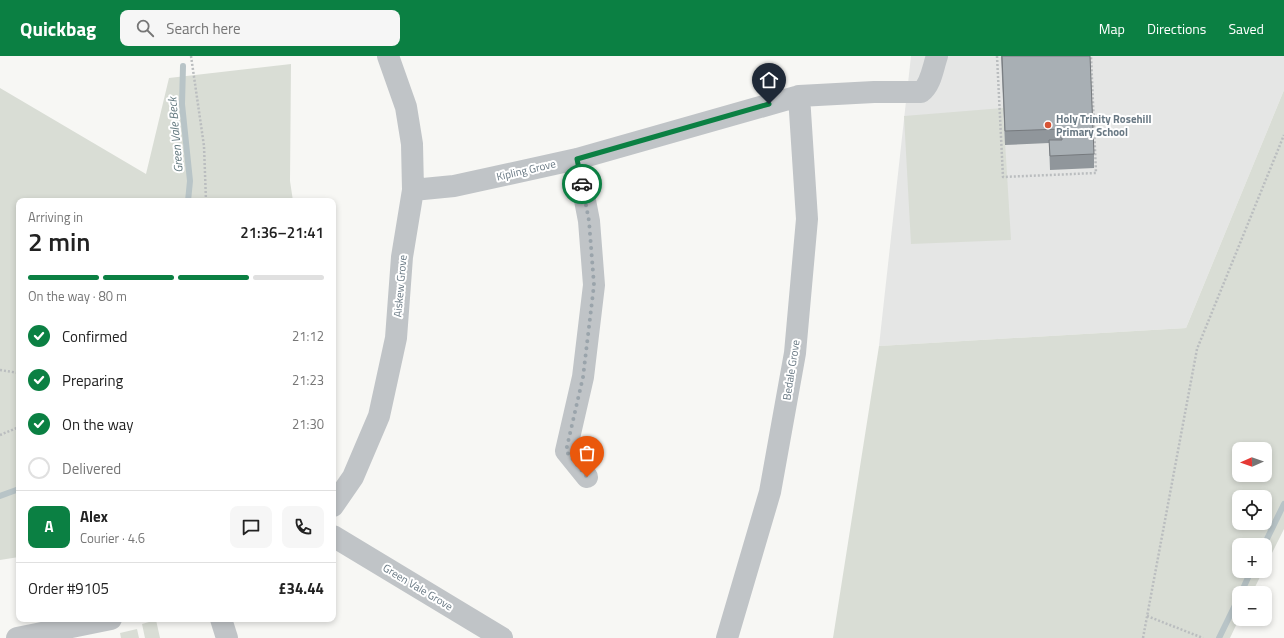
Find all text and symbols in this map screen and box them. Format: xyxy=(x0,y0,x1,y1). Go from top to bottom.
search box xyxy=(120,10,400,46)
text: Quickbag xyxy=(20,14,96,43)
icon: search xyxy=(134,17,156,39)
text: Search here xyxy=(166,17,241,40)
text: Map xyxy=(1099,18,1125,39)
text: Directions xyxy=(1147,18,1206,39)
text: Saved xyxy=(1228,18,1264,39)
pin xyxy=(752,63,786,104)
icon: home xyxy=(758,69,780,91)
water label: Green Vale Beck xyxy=(162,95,188,174)
place label: Holy Trinity Rosehill Primary School xyxy=(1056,111,1151,140)
marker: Holy Trinity Rosehill Primary School xyxy=(1043,120,1053,130)
street label: Kipling Grove xyxy=(495,155,558,185)
courier xyxy=(562,164,602,204)
icon: car xyxy=(571,173,593,195)
text: Arriving in xyxy=(28,207,83,227)
text: 21:36–21:41 xyxy=(240,221,324,244)
text: 2 min xyxy=(28,222,91,261)
street label: Aiskew Grove xyxy=(389,254,411,318)
text: On the way · 80 m xyxy=(28,286,127,306)
icon: check xyxy=(28,325,50,347)
text: Confirmed xyxy=(62,325,127,348)
text: 21:12 xyxy=(292,326,324,346)
street label: Bedale Grove xyxy=(778,338,804,401)
icon: check xyxy=(28,369,50,391)
text: Preparing xyxy=(62,369,123,392)
text: 21:23 xyxy=(292,370,324,390)
icon: check xyxy=(28,413,50,435)
text: On the way xyxy=(62,413,134,436)
text: 21:30 xyxy=(292,414,324,434)
pin xyxy=(570,436,604,477)
icon: bag xyxy=(576,442,598,464)
north arrow xyxy=(1232,442,1272,482)
map controls xyxy=(1232,442,1272,626)
text: Delivered xyxy=(62,457,121,480)
button: locate xyxy=(1232,490,1272,530)
text: Alex xyxy=(80,505,108,528)
button: chat xyxy=(230,506,272,548)
button: phone xyxy=(282,506,324,548)
text: A xyxy=(44,515,54,538)
text: Courier · 4.6 xyxy=(80,528,145,548)
button: + xyxy=(1232,538,1272,578)
street label: Green Vale Grove xyxy=(380,560,456,614)
text: Order #9105 xyxy=(28,577,109,600)
text: £34.44 xyxy=(278,577,324,600)
button: − xyxy=(1232,586,1272,626)

